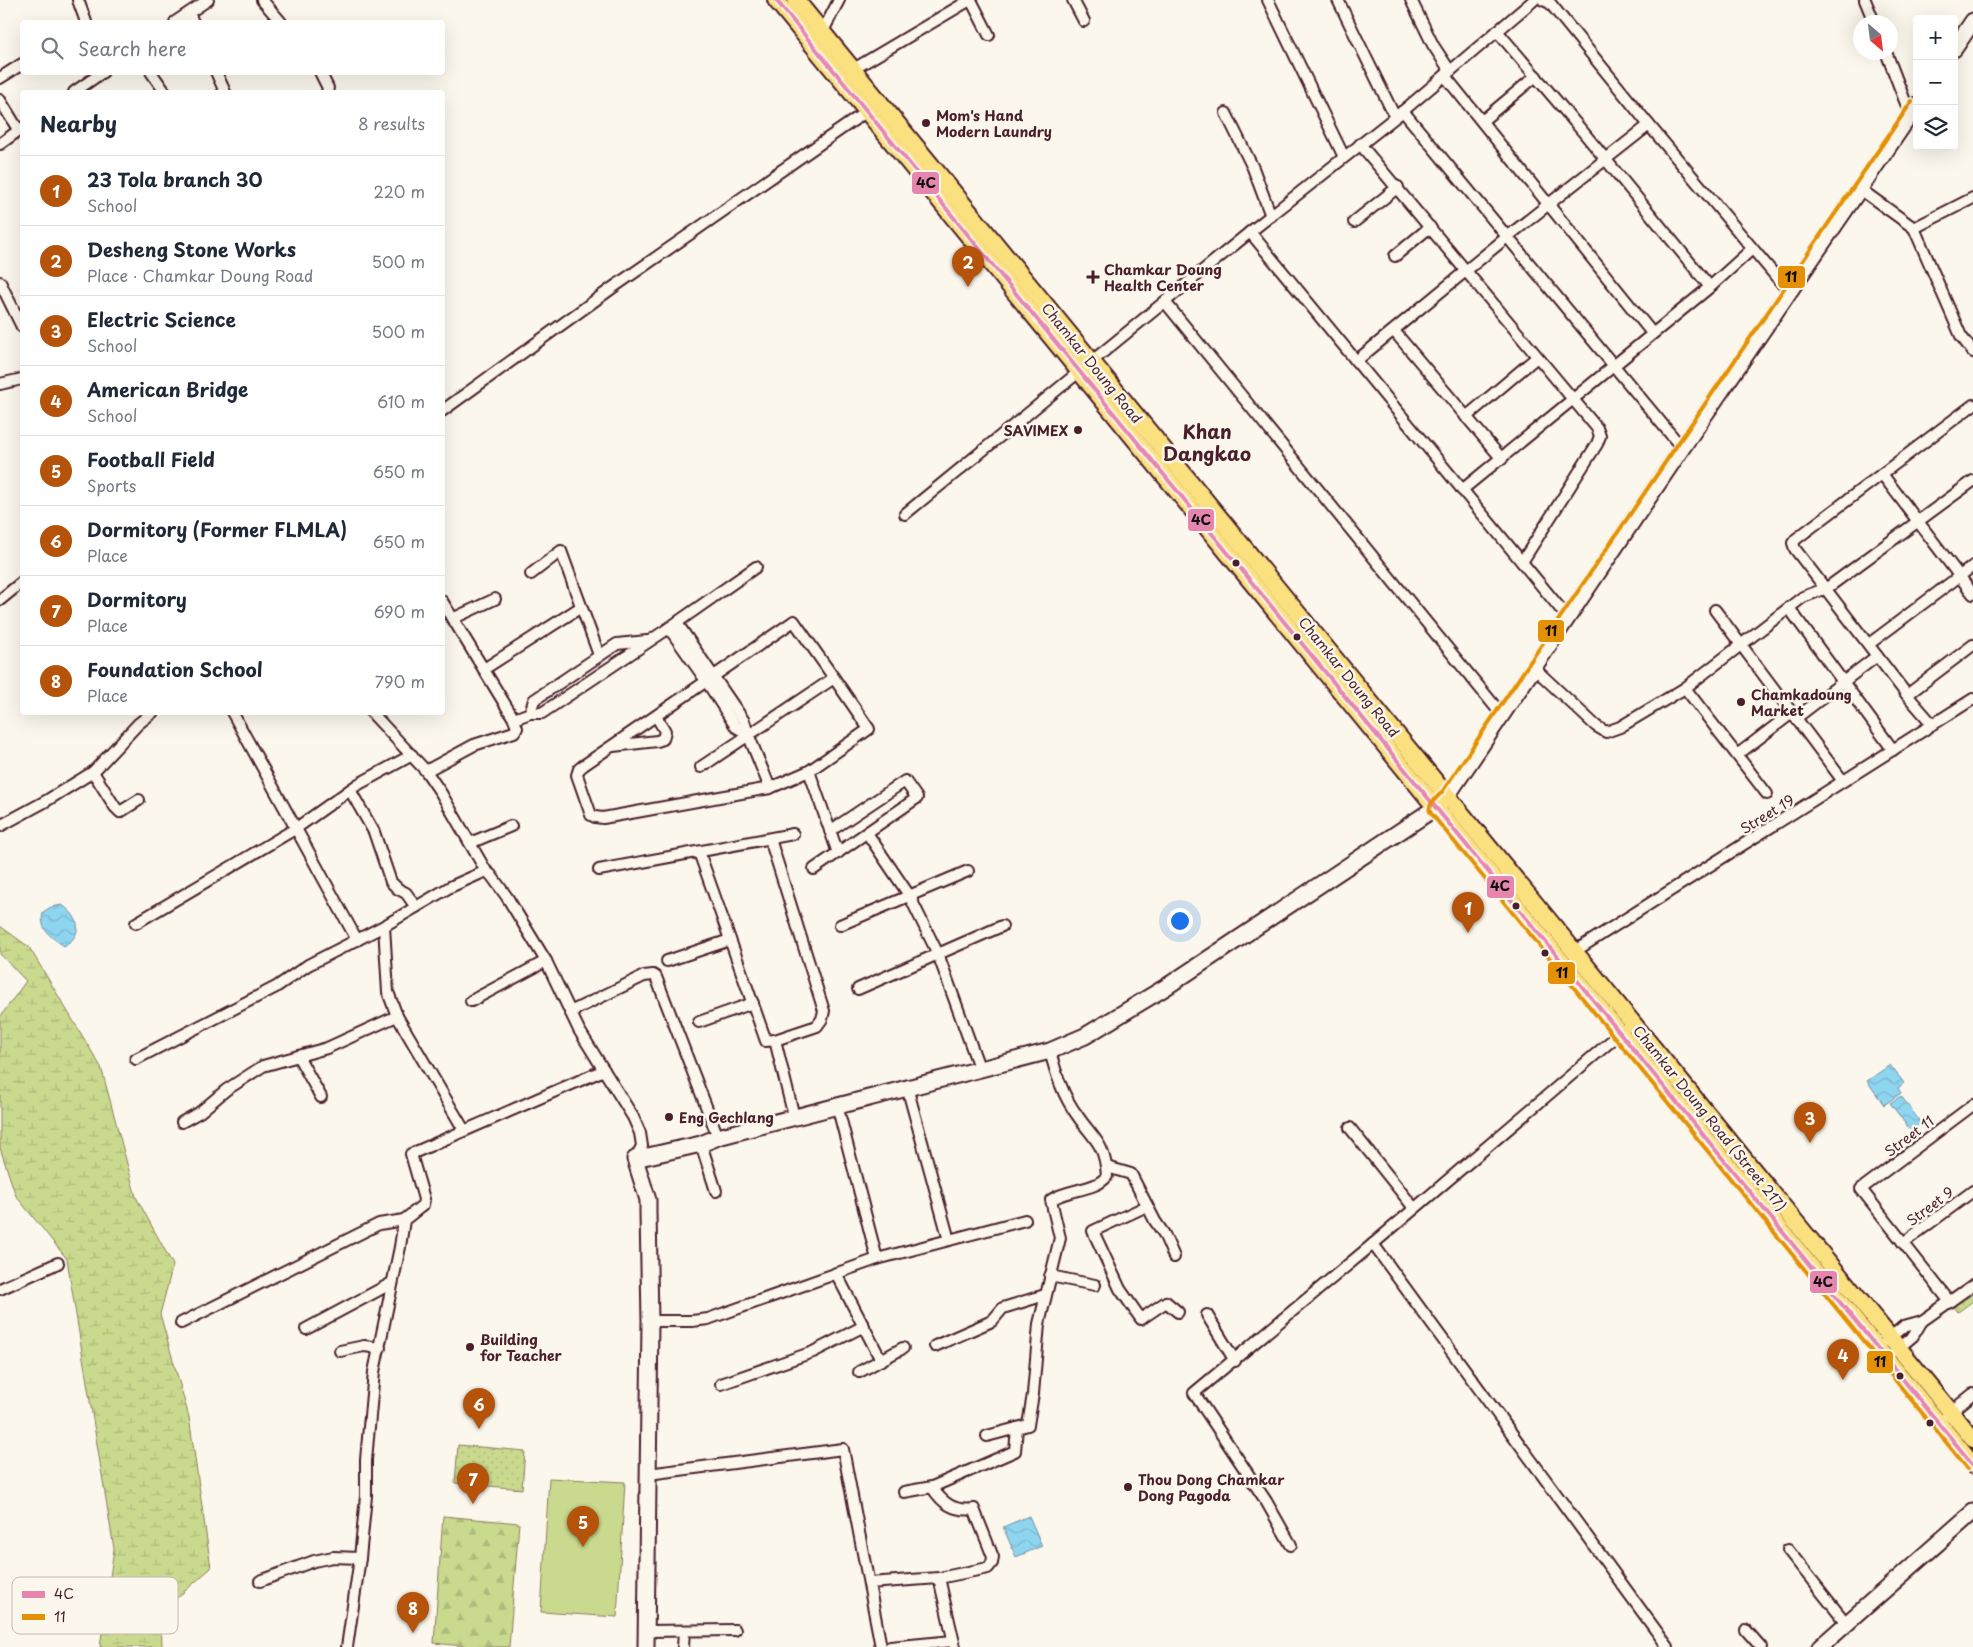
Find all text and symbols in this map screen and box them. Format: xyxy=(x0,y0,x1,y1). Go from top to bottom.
north arrow xyxy=(1853,15,1898,60)
map controls xyxy=(1913,15,1958,150)
button: + xyxy=(1913,15,1958,60)
search box xyxy=(20,20,445,75)
icon: search xyxy=(38,34,66,62)
text: Search here xyxy=(78,34,187,62)
button: − xyxy=(1913,60,1958,105)
place label: Mom's Hand Modern Laundry xyxy=(936,105,1052,142)
button: layers xyxy=(1913,105,1958,150)
text: Nearby xyxy=(40,107,117,139)
text: 8 results xyxy=(358,111,425,135)
marker: Mom's Hand Modern Laundry xyxy=(920,117,932,129)
text: 23 Tola branch 30 xyxy=(87,165,263,193)
line badge: 4C xyxy=(911,171,940,195)
text: 4C xyxy=(916,172,936,193)
text: 1 xyxy=(52,179,60,203)
text: 220 m xyxy=(374,179,425,203)
text: School xyxy=(87,193,137,217)
text: Desheng Stone Works xyxy=(87,235,296,263)
pin: 2 xyxy=(952,246,984,287)
text: 2 xyxy=(50,249,62,273)
text: 500 m xyxy=(372,249,425,273)
place label: Chamkar Doung Health Center xyxy=(1104,259,1222,296)
text: Place · Chamkar Doung Road xyxy=(87,263,313,287)
line badge: 11 xyxy=(1777,265,1806,289)
text: 11 xyxy=(1785,266,1797,287)
marker: Chamkar Doung Health Center xyxy=(1086,270,1100,284)
street label: Chamkar Doung Road xyxy=(1037,298,1147,428)
text: Electric Science xyxy=(87,305,236,333)
text: 3 xyxy=(51,319,61,343)
text: 500 m xyxy=(372,319,425,343)
text: School xyxy=(87,333,137,357)
text: American Bridge xyxy=(87,375,248,403)
text: 4 xyxy=(51,389,61,413)
text: 610 m xyxy=(377,389,425,413)
text: School xyxy=(87,403,137,427)
district label: Khan Dangkao xyxy=(1163,417,1251,467)
place label: SAVIMEX xyxy=(1003,420,1069,441)
marker: SAVIMEX xyxy=(1072,424,1084,436)
text: Football Field xyxy=(87,445,215,473)
text: 5 xyxy=(51,459,61,483)
text: 650 m xyxy=(373,459,425,483)
text: Sports xyxy=(87,473,136,497)
line badge: 4C xyxy=(1187,508,1215,532)
text: 4C xyxy=(1191,509,1211,530)
text: Dormitory (Former FLMLA) xyxy=(87,515,347,543)
text: 6 xyxy=(50,529,62,553)
text: 650 m xyxy=(373,529,425,553)
text: Place xyxy=(87,543,128,567)
unlabelled marker xyxy=(1231,558,1241,568)
text: Dormitory xyxy=(87,585,187,613)
text: 7 xyxy=(51,599,61,623)
text: 690 m xyxy=(374,599,425,623)
street label: Chamkar Doung Road xyxy=(1294,612,1404,742)
text: Place xyxy=(87,613,128,637)
line badge: 11 xyxy=(1537,619,1565,643)
text: 11 xyxy=(1545,620,1557,641)
unlabelled marker xyxy=(1292,632,1302,642)
text: Foundation School xyxy=(87,655,263,683)
text: 8 xyxy=(51,669,61,693)
text: 790 m xyxy=(375,669,425,693)
text: Place xyxy=(87,683,128,707)
place label: Chamkadoung Market xyxy=(1751,684,1852,721)
marker: Chamkadoung Market xyxy=(1735,696,1747,708)
street label: Street 19 xyxy=(1736,789,1798,839)
line badge: 4C xyxy=(1486,875,1515,899)
text: 4C xyxy=(1490,875,1510,896)
pin: 1 xyxy=(1452,892,1484,933)
unlabelled marker xyxy=(1511,901,1521,911)
your location xyxy=(1167,908,1193,934)
unlabelled marker xyxy=(1540,948,1550,958)
line badge: 11 xyxy=(1547,961,1576,985)
text: 11 xyxy=(1556,962,1568,983)
street label: Chamkar Doung Road (Street 217) xyxy=(1628,1021,1792,1215)
pin: 3 xyxy=(1794,1102,1826,1143)
place label: Eng Gechlang xyxy=(679,1107,774,1128)
street label: Street 11 xyxy=(1880,1110,1938,1162)
marker: Eng Gechlang xyxy=(663,1111,675,1123)
street label: Street 9 xyxy=(1902,1181,1958,1231)
line badge: 4C xyxy=(1809,1270,1838,1294)
text: 4C xyxy=(1813,1271,1833,1292)
place label: Building for Teacher xyxy=(480,1329,563,1366)
pin: 4 xyxy=(1827,1339,1859,1380)
marker: Building for Teacher xyxy=(464,1341,476,1353)
line badge: 11 xyxy=(1866,1350,1894,1374)
text: 11 xyxy=(1874,1351,1886,1372)
unlabelled marker xyxy=(1895,1371,1905,1381)
pin: 6 xyxy=(463,1388,495,1429)
unlabelled marker xyxy=(1925,1418,1935,1428)
pin: 7 xyxy=(457,1463,489,1504)
place label: Thou Dong Chamkar Dong Pagoda xyxy=(1138,1469,1285,1506)
marker: Thou Dong Chamkar Dong Pagoda xyxy=(1122,1481,1134,1493)
pin: 5 xyxy=(567,1506,599,1547)
legend xyxy=(12,1577,178,1634)
text: 4C xyxy=(54,1583,74,1604)
pin: 8 xyxy=(397,1592,429,1633)
text: 11 xyxy=(54,1606,66,1627)

